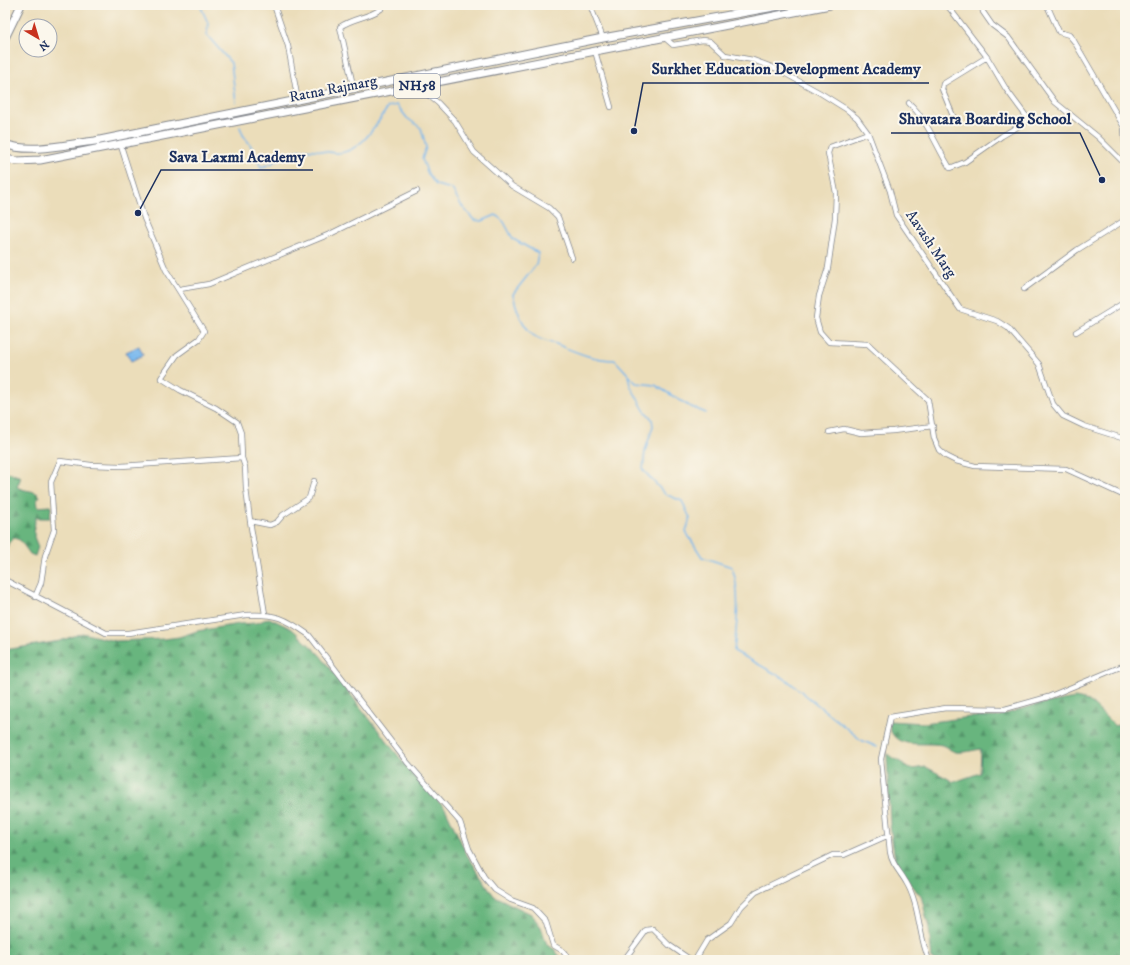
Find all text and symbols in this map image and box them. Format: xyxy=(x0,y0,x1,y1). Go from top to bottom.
north arrow xyxy=(18,18,58,58)
text: N xyxy=(36,37,51,53)
callout: Surkhet Education Development Academy xyxy=(643,55,929,83)
text: Surkhet Education Development Academy xyxy=(651,59,921,79)
street label: Ratna Rajmarg xyxy=(287,71,379,107)
road number: NH58 xyxy=(394,74,440,98)
callout: Shuvatara Boarding School xyxy=(891,105,1080,133)
text: Shuvatara Boarding School xyxy=(899,109,1072,129)
callout: Sava Laxmi Academy xyxy=(161,142,313,170)
text: Sava Laxmi Academy xyxy=(169,147,305,167)
street label: Aavash Marg xyxy=(901,206,961,282)

